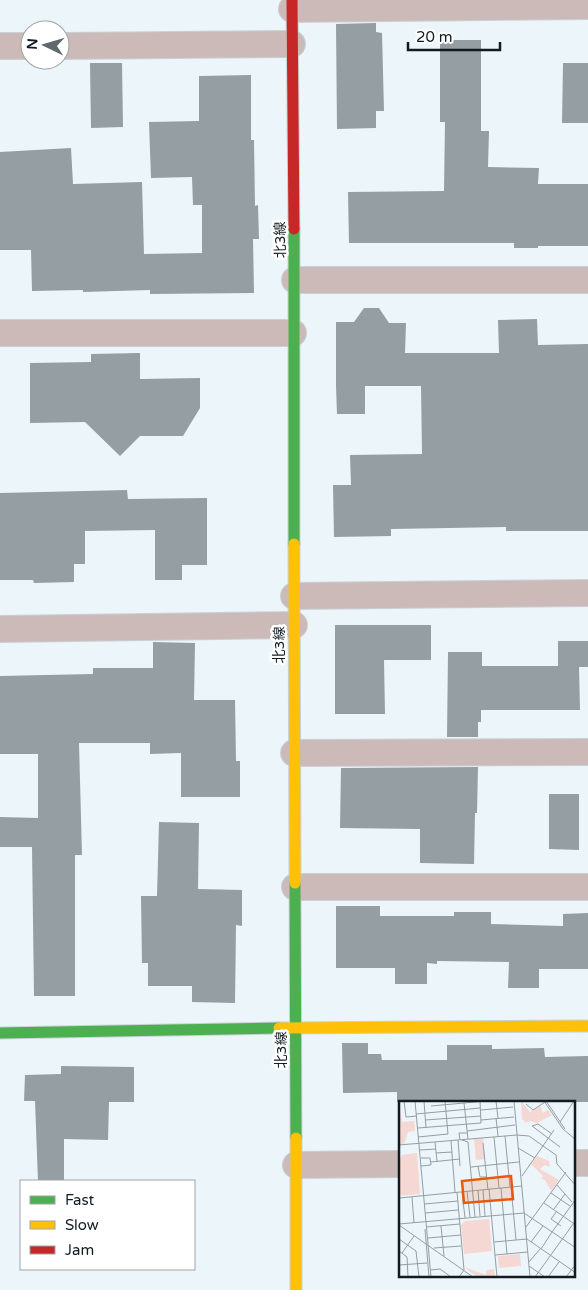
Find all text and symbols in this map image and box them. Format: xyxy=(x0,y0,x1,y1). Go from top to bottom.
north arrow xyxy=(20,20,70,70)
scale bar xyxy=(408,20,500,52)
text: 20 m xyxy=(416,28,453,46)
text: N xyxy=(24,38,42,50)
street label: 北3線 xyxy=(272,221,289,259)
street label: 北3線 xyxy=(271,627,288,663)
street label: 北3線 xyxy=(273,1032,290,1068)
inset map xyxy=(399,1101,576,1278)
legend xyxy=(20,1180,195,1270)
text: Fast xyxy=(65,1191,95,1209)
text: Slow xyxy=(65,1216,99,1234)
text: Jam xyxy=(65,1241,94,1259)

